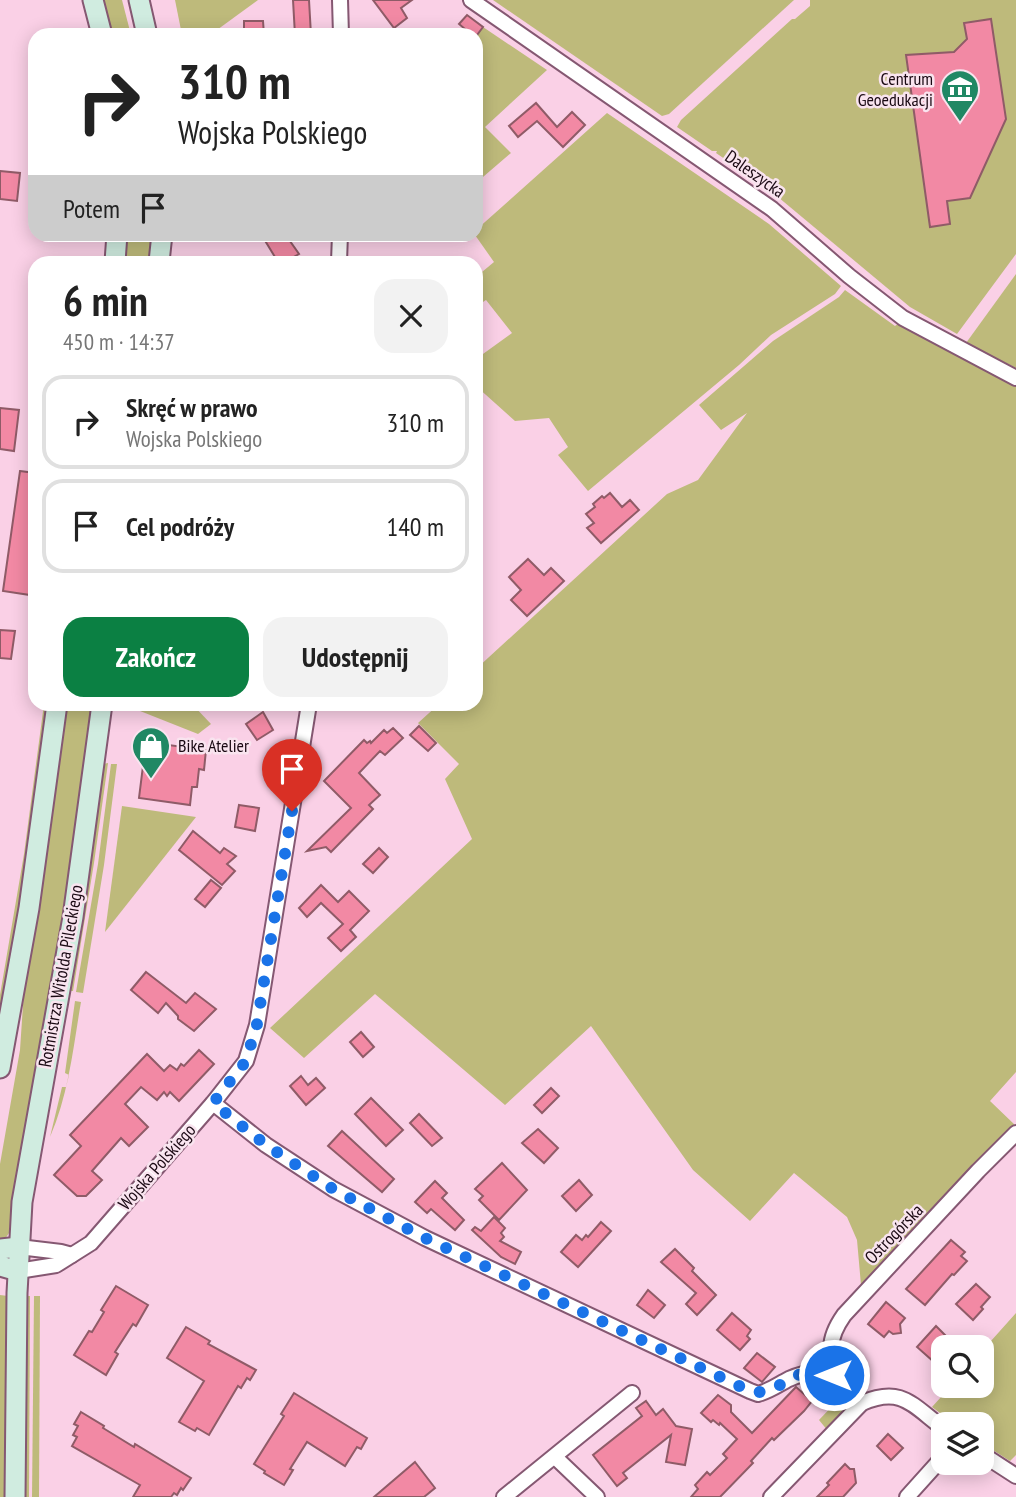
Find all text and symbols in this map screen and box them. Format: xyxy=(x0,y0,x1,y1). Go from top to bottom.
text: 310 m xyxy=(178,49,291,113)
icon: right xyxy=(63,56,154,147)
place label: Centrum Geoedukacji xyxy=(858,67,933,111)
museum icon: Centrum Geoedukacji xyxy=(939,68,981,123)
text: Wojska Polskiego xyxy=(178,111,367,153)
street label: Daleszycka xyxy=(721,145,790,203)
icon: arrive xyxy=(134,189,172,227)
text: Potem xyxy=(63,192,120,225)
text: 6 min xyxy=(63,273,148,328)
button: close xyxy=(374,279,448,353)
text: 450 m · 14:37 xyxy=(63,327,175,356)
text: Skręć w prawo xyxy=(126,391,257,424)
icon: right xyxy=(67,403,105,441)
text: 310 m xyxy=(386,406,444,439)
text: Wojska Polskiego xyxy=(126,424,262,453)
icon: arrive xyxy=(67,507,105,545)
text: Cel podróży xyxy=(126,510,234,543)
text: 140 m xyxy=(386,510,444,543)
button: Zakończ xyxy=(63,617,249,697)
button: Udostępnij xyxy=(263,617,448,697)
shop icon: Bike Atelier xyxy=(130,725,172,780)
place label: Bike Atelier xyxy=(178,734,249,757)
pin xyxy=(262,739,322,811)
icon: arrive xyxy=(273,750,311,788)
street label: Rotmistrza Witolda Pileckiego xyxy=(33,883,88,1069)
street label: Wojska Polskiego xyxy=(113,1119,200,1214)
street label: Ostrogórska xyxy=(860,1199,928,1268)
map controls xyxy=(931,1335,994,1475)
button: search xyxy=(931,1335,994,1398)
position arrow xyxy=(797,1338,871,1412)
button: layers xyxy=(931,1412,994,1475)

